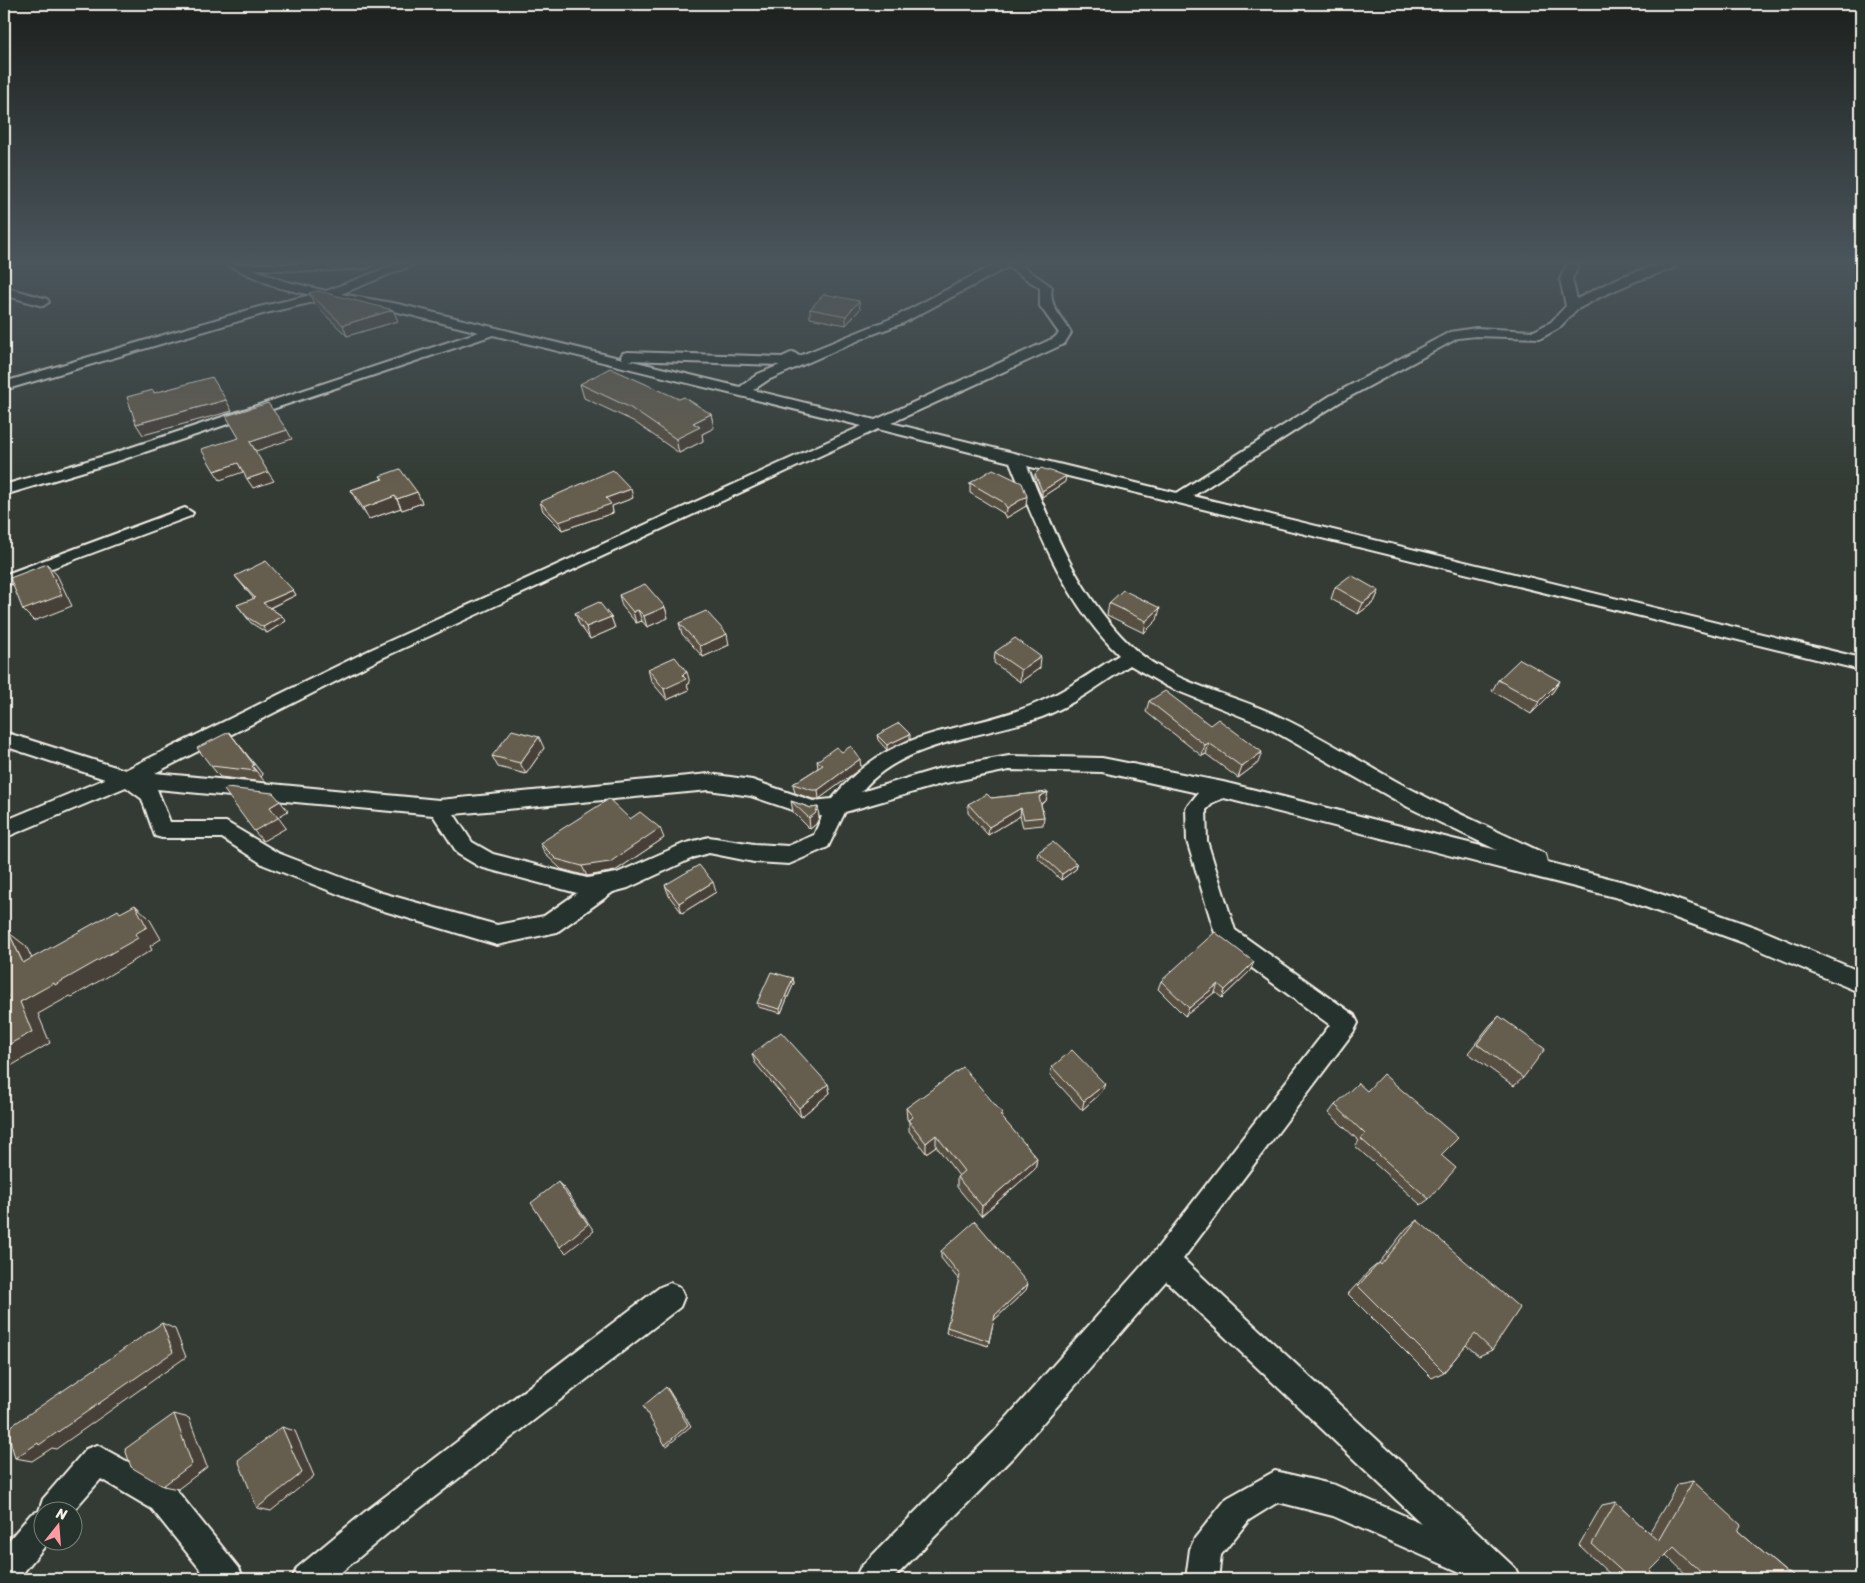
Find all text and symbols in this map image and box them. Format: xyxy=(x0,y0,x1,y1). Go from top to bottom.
north arrow xyxy=(32,1500,82,1550)
text: N xyxy=(52,1500,70,1528)

